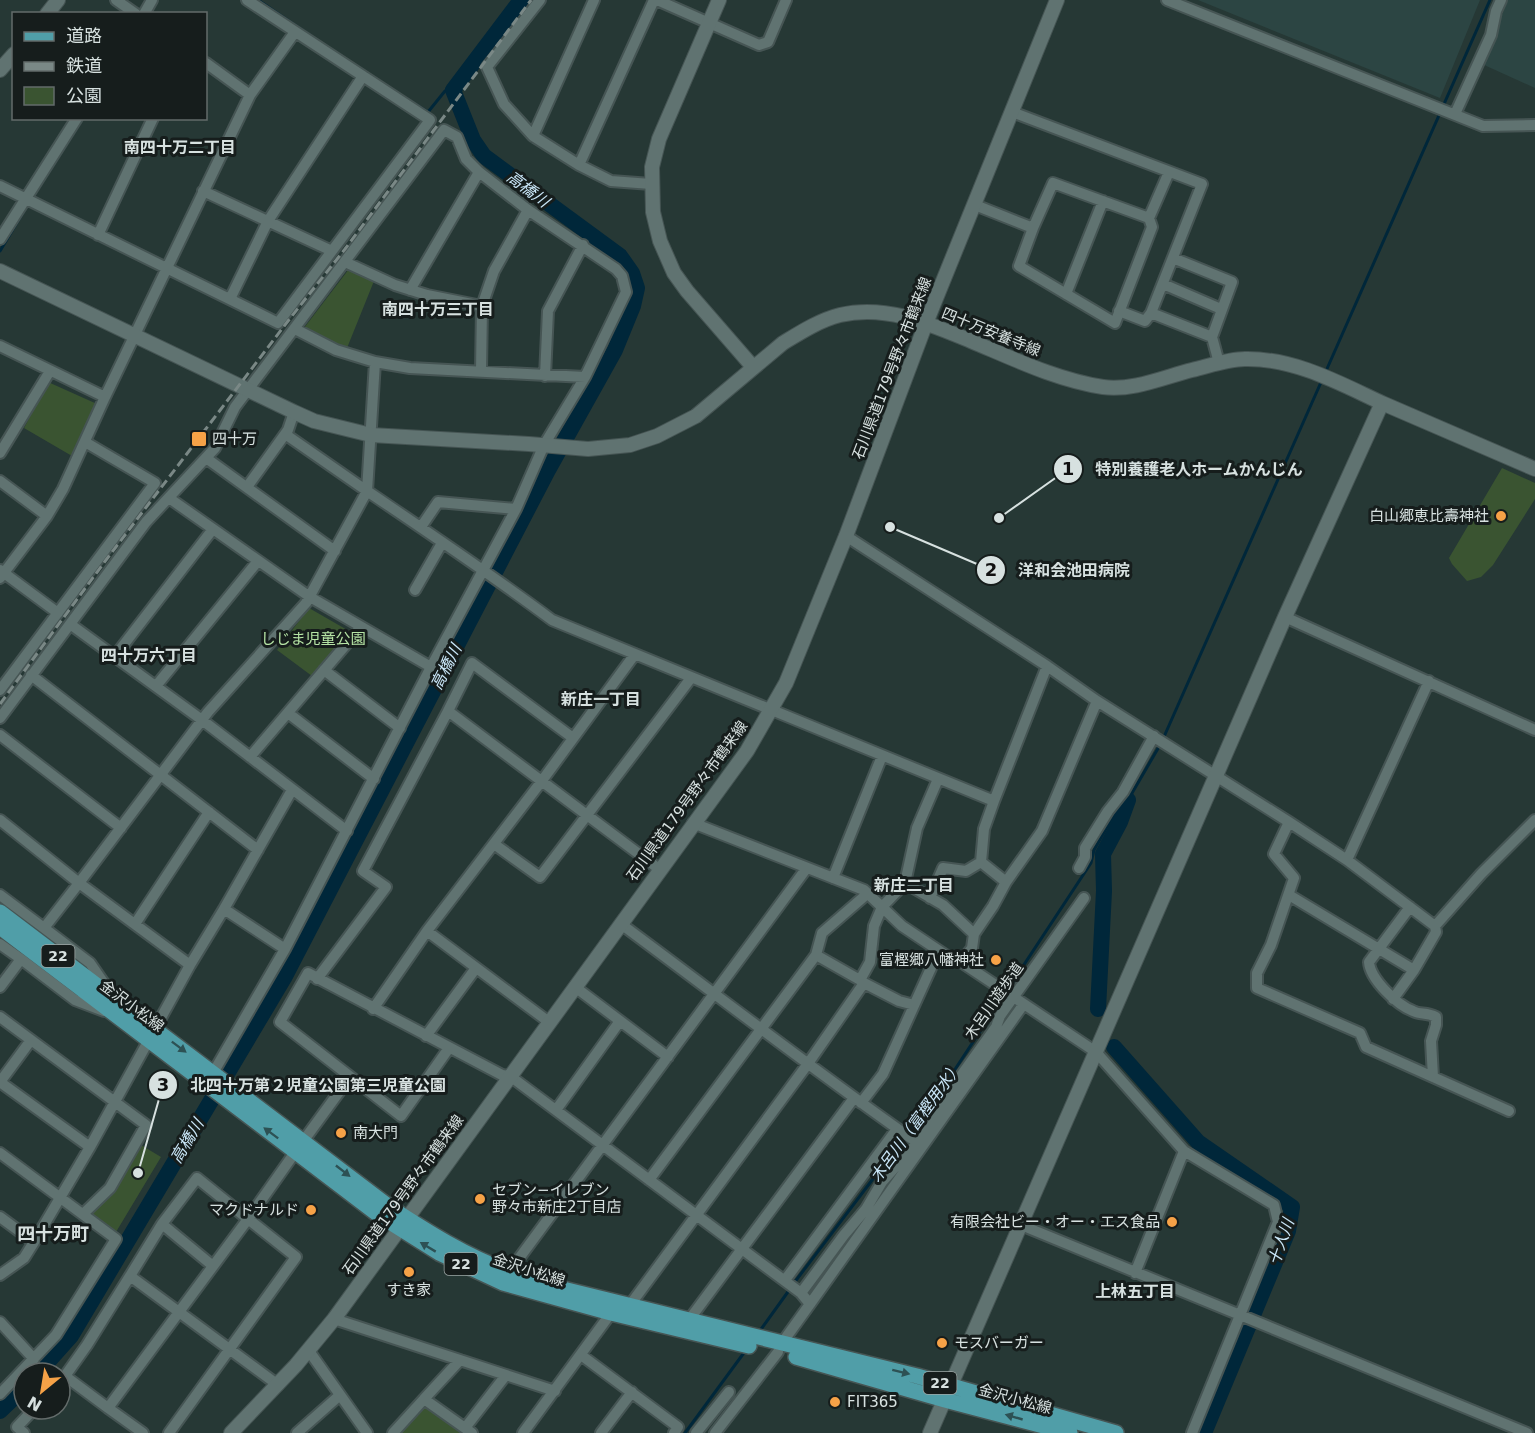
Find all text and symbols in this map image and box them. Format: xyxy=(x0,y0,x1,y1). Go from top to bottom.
legend xyxy=(12,12,207,120)
text: 道路 xyxy=(66,25,102,46)
text: 鉄道 xyxy=(66,55,102,76)
text: 公園 xyxy=(66,85,102,106)
district label: 南四十万二丁目 xyxy=(124,138,236,157)
water label: 高橋川 xyxy=(503,167,554,212)
street label: 石川県道179号野々市鶴来線 xyxy=(849,274,935,462)
district label: 南四十万三丁目 xyxy=(382,300,494,319)
street label: 四十万安養寺線 xyxy=(939,304,1043,360)
marker: 四十万 xyxy=(190,430,208,448)
place label: 四十万 xyxy=(212,430,257,448)
callout: 特別養護老人ホームかんじん xyxy=(1053,452,1315,486)
text: 1 xyxy=(1062,458,1074,479)
text: 特別養護老人ホームかんじん xyxy=(1095,460,1303,479)
place label: 白山郷恵比壽神社 xyxy=(1369,507,1489,525)
marker: 白山郷恵比壽神社 xyxy=(1494,509,1508,523)
callout: 洋和会池田病院 xyxy=(976,553,1142,587)
text: 2 xyxy=(985,559,997,580)
text: 洋和会池田病院 xyxy=(1018,561,1130,580)
park label: しじま児童公園 xyxy=(260,630,366,648)
water label: 高橋川 xyxy=(427,640,466,693)
district label: 四十万六丁目 xyxy=(101,646,197,665)
district label: 新庄一丁目 xyxy=(561,690,641,709)
street label: 石川県道179号野々市鶴来線 xyxy=(623,717,751,885)
district label: 新庄二丁目 xyxy=(874,876,954,895)
road number: 22 xyxy=(42,945,74,967)
place label: 富樫郷八幡神社 xyxy=(879,951,984,969)
marker: 富樫郷八幡神社 xyxy=(989,953,1003,967)
street label: 木呂川遊歩道 xyxy=(961,959,1027,1043)
street label: 金沢小松線 xyxy=(97,976,167,1036)
one-way arrow xyxy=(171,1041,187,1053)
water label: 木呂川（富樫用水） xyxy=(866,1058,966,1186)
callout: 北四十万第２児童公園第三児童公園 xyxy=(148,1068,458,1102)
text: 3 xyxy=(157,1074,169,1095)
text: 北四十万第２児童公園第三児童公園 xyxy=(190,1076,446,1095)
street label: 石川県道179号野々市鶴来線 xyxy=(339,1111,467,1279)
water label: 高橋川 xyxy=(166,1114,209,1166)
place label: 南大門 xyxy=(353,1124,398,1142)
marker: 南大門 xyxy=(334,1126,348,1140)
one-way arrow xyxy=(263,1127,278,1139)
one-way arrow xyxy=(335,1164,351,1177)
place label: セブン−イレブン 野々市新庄2丁目店 xyxy=(492,1181,622,1216)
marker: セブン−イレブン 野々市新庄2丁目店 xyxy=(473,1192,487,1206)
place label: マクドナルド xyxy=(209,1201,299,1219)
marker: マクドナルド xyxy=(304,1203,318,1217)
place label: 有限会社ビー・オー・エス食品 xyxy=(950,1213,1160,1231)
water label: 十人川 xyxy=(1264,1214,1298,1268)
marker: 有限会社ビー・オー・エス食品 xyxy=(1165,1215,1179,1229)
district label: 四十万町 xyxy=(17,1223,89,1244)
one-way arrow xyxy=(420,1241,436,1252)
street label: 金沢小松線 xyxy=(491,1250,567,1290)
road number: 22 xyxy=(444,1253,478,1275)
marker: すき家 xyxy=(402,1265,416,1279)
place label: すき家 xyxy=(386,1281,432,1299)
district label: 上林五丁目 xyxy=(1095,1282,1175,1301)
place label: モスバーガー xyxy=(954,1334,1044,1352)
marker: モスバーガー xyxy=(935,1336,949,1350)
north arrow xyxy=(12,1361,72,1421)
one-way arrow xyxy=(892,1368,910,1378)
road number: 22 xyxy=(924,1372,956,1394)
street label: 金沢小松線 xyxy=(976,1381,1054,1417)
text: N xyxy=(24,1392,45,1415)
place label: FIT365 xyxy=(847,1393,898,1411)
marker: FIT365 xyxy=(828,1395,842,1409)
one-way arrow xyxy=(1005,1412,1023,1422)

